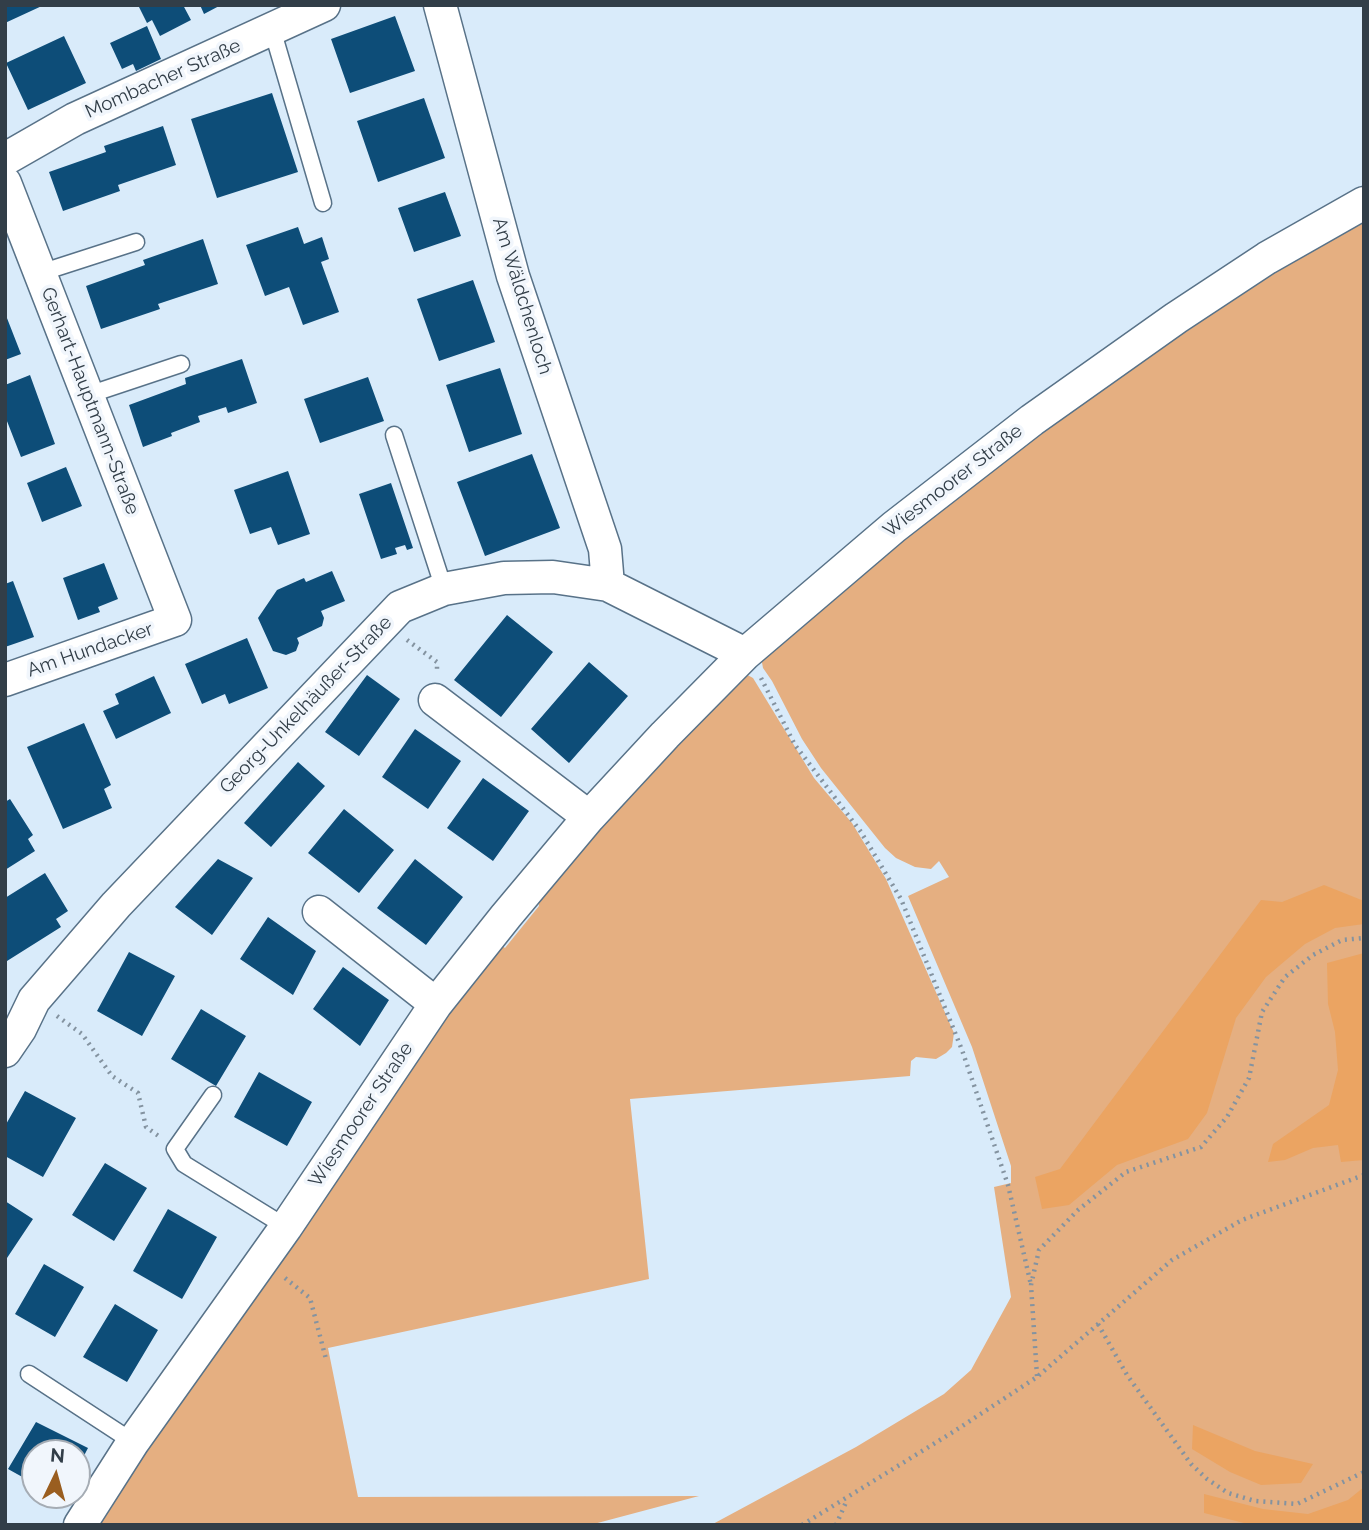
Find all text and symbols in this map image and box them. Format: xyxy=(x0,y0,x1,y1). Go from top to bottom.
street label: Mombacher Straße xyxy=(82,34,244,124)
street label: Am Wäldchenloch xyxy=(487,215,557,377)
street label: Gerhart-Hauptmann-Straße xyxy=(36,284,144,518)
street label: Wiesmoorer Straße xyxy=(879,420,1027,542)
street label: Georg-Unkelhäußer-Straße xyxy=(215,611,397,799)
street label: Am Hundacker xyxy=(24,618,156,682)
street label: Wiesmoorer Straße xyxy=(304,1038,418,1192)
north arrow xyxy=(21,1439,91,1509)
text: N xyxy=(49,1443,66,1467)

